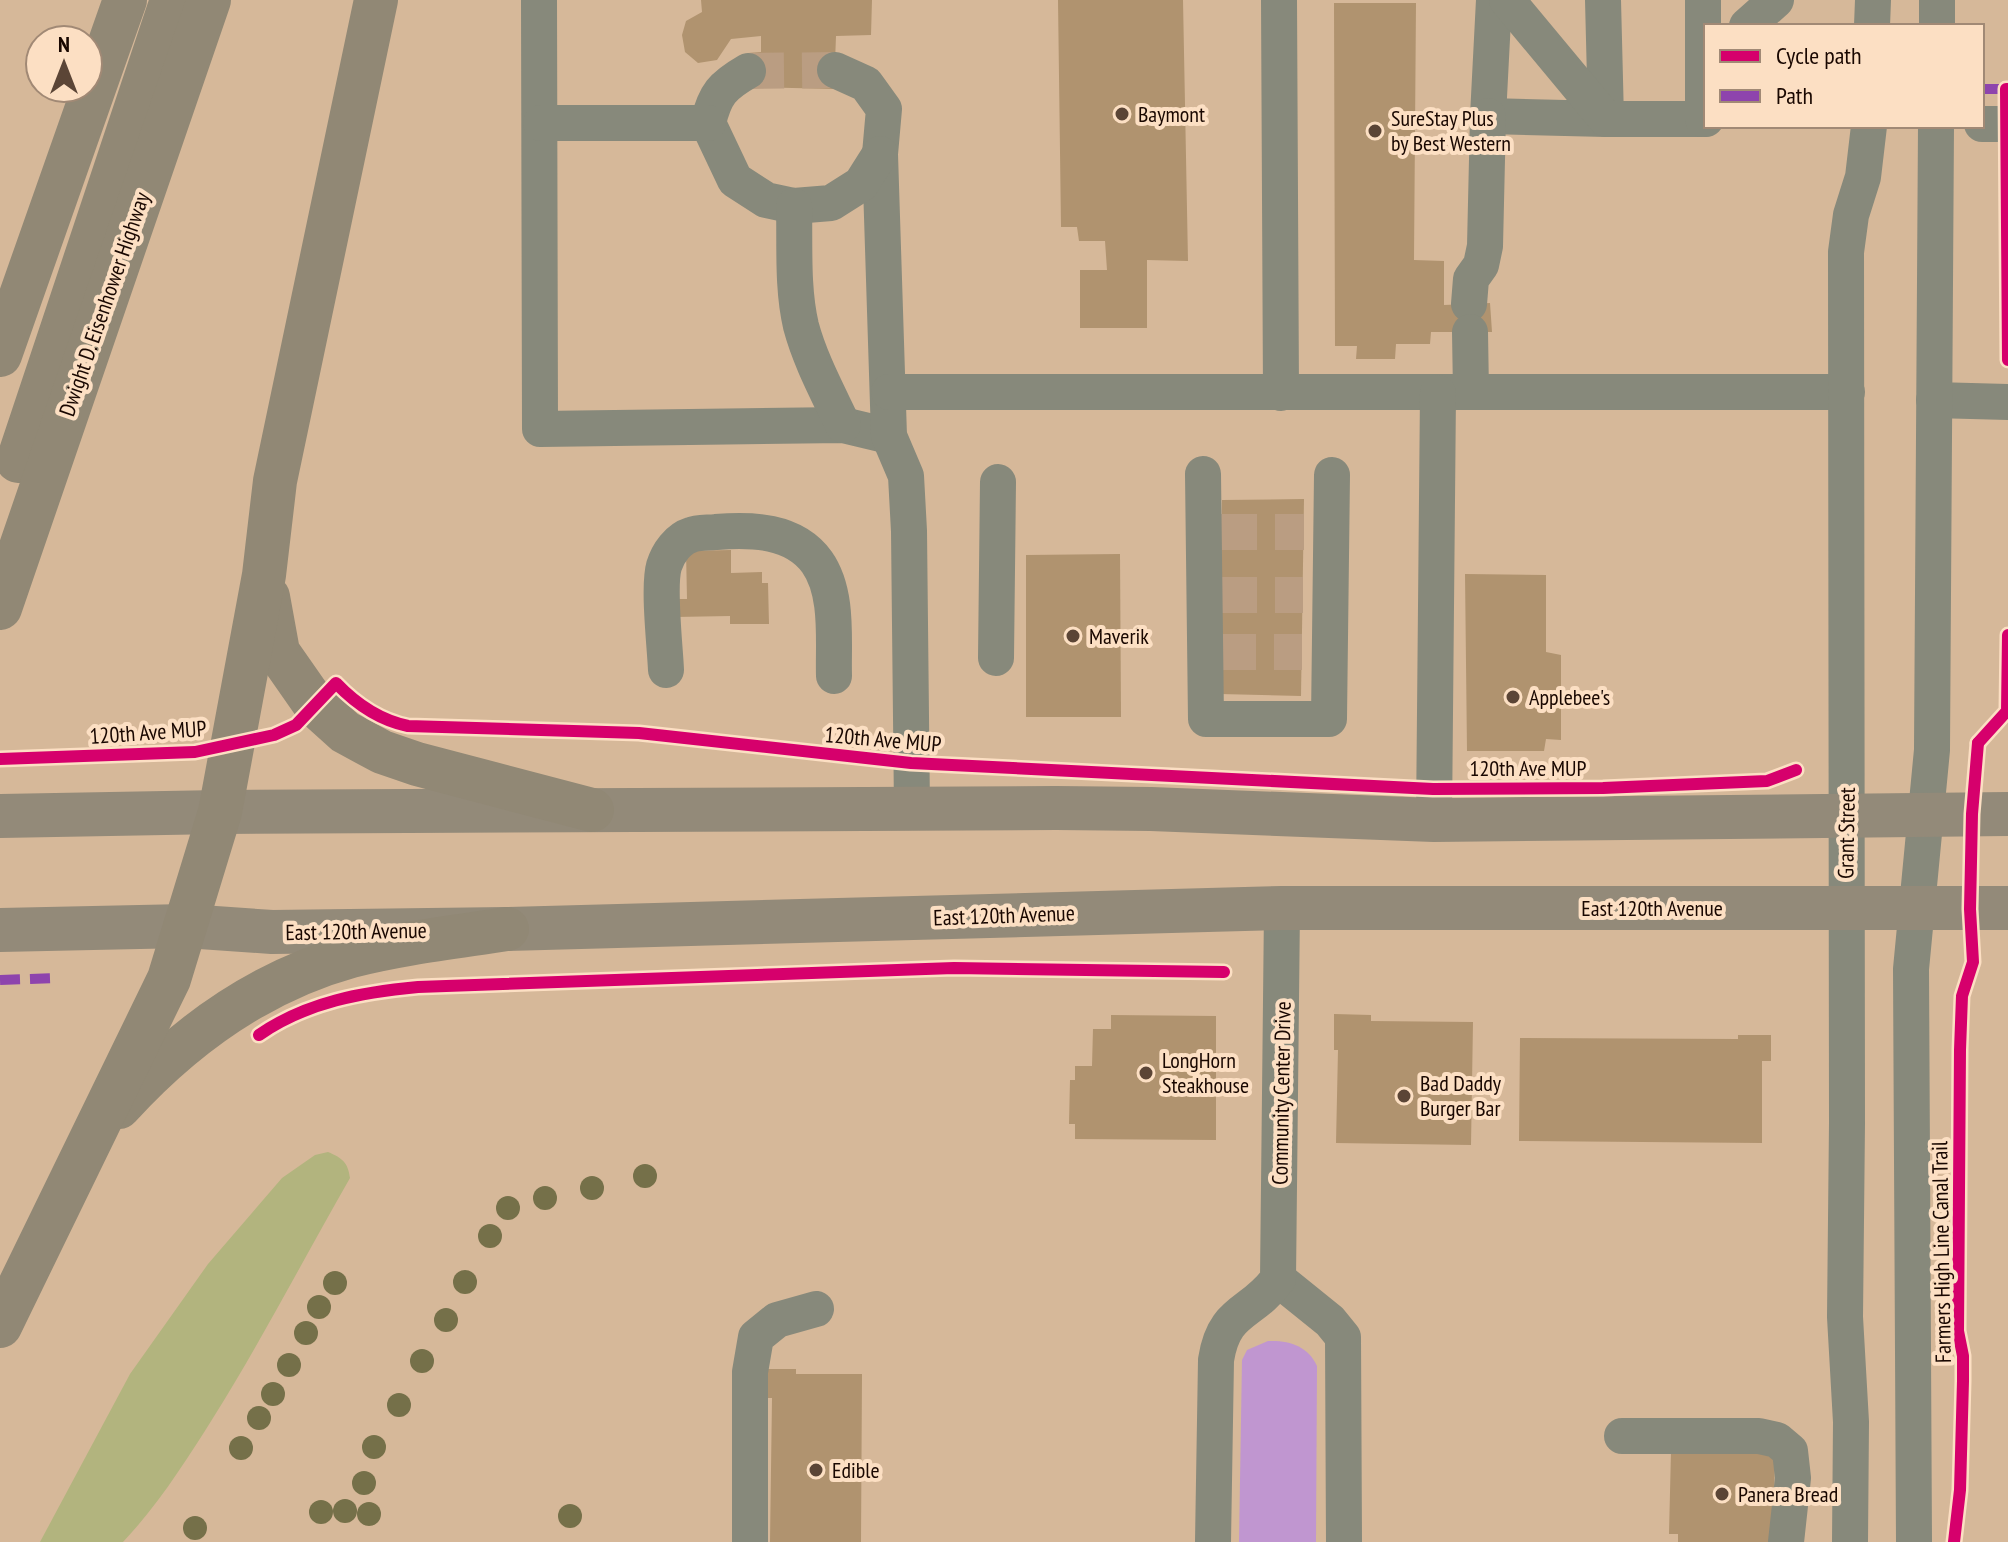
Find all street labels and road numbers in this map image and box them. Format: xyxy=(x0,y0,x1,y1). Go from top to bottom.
street label: Dwight D. Eisenhower Highway xyxy=(52,188,156,420)
street label: 120th Ave MUP xyxy=(89,714,207,750)
street label: 120th Ave MUP xyxy=(824,720,943,758)
street label: 120th Ave MUP xyxy=(1470,754,1587,782)
street label: Grant Street xyxy=(1831,787,1861,879)
street label: East 120th Avenue xyxy=(1581,894,1723,922)
street label: East 120th Avenue xyxy=(933,899,1075,931)
street label: East 120th Avenue xyxy=(285,916,427,946)
street label: Community Center Drive xyxy=(1265,1001,1297,1185)
street label: Farmers High Line Canal Trail xyxy=(1925,1140,1957,1363)

